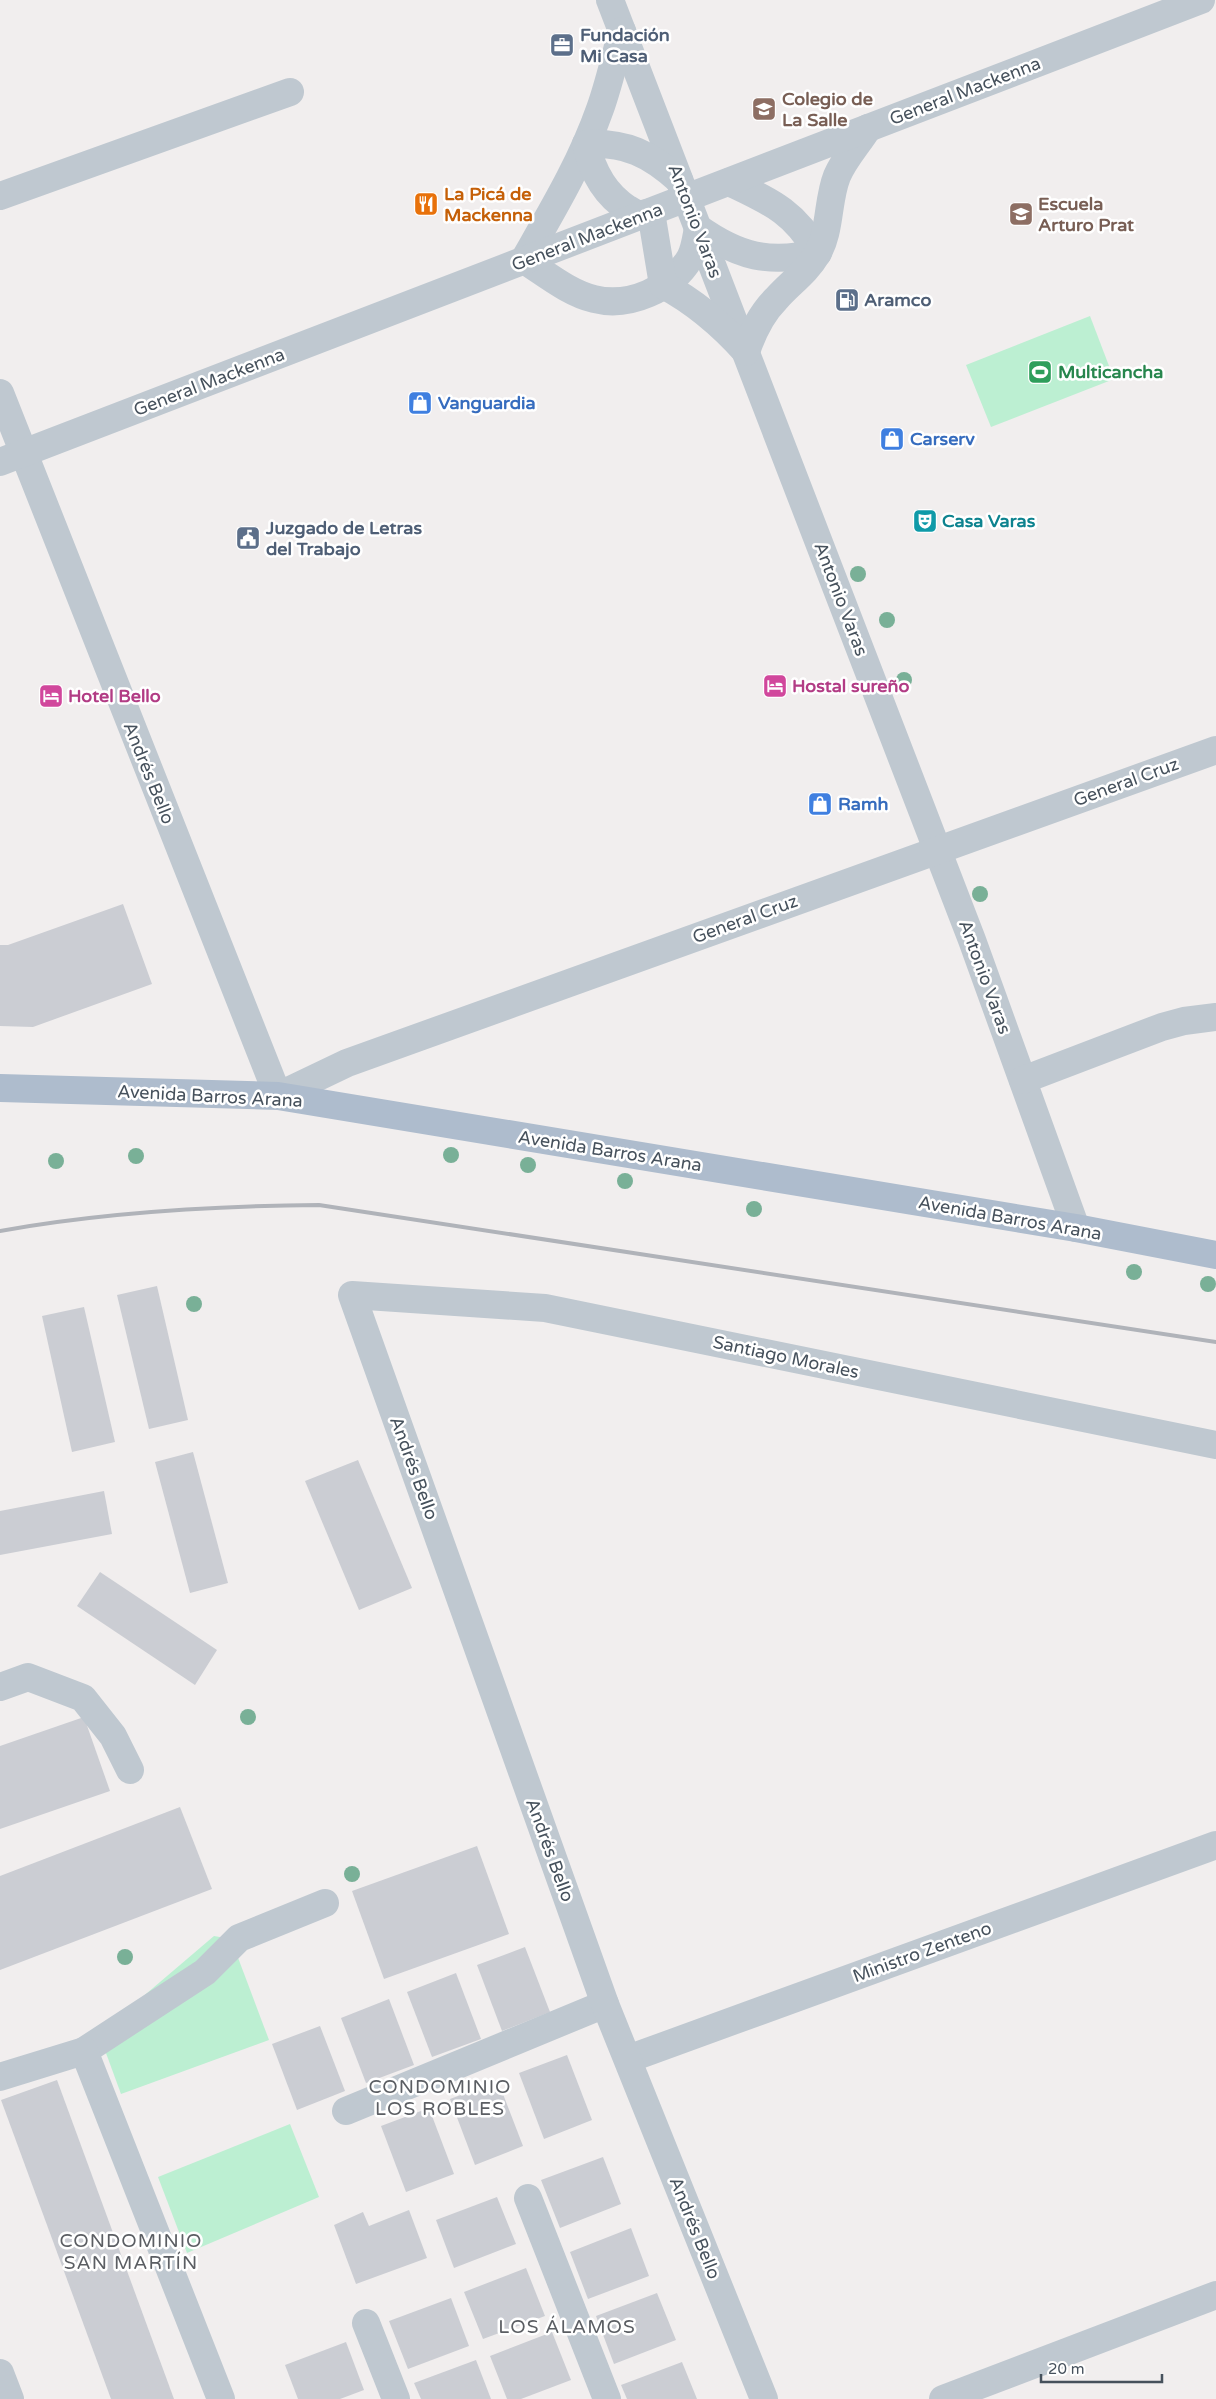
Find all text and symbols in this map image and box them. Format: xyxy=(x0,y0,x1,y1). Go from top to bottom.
place label: Fundación Mi Casa xyxy=(580,24,670,67)
office icon: Fundación Mi Casa xyxy=(549,32,575,58)
street label: General Mackenna xyxy=(886,52,1044,130)
place label: Colegio de La Salle xyxy=(782,88,873,131)
school or university icon: Colegio de La Salle xyxy=(751,96,777,122)
street label: Antonio Varas xyxy=(663,161,727,281)
place label: La Picá de Mackenna xyxy=(444,183,533,226)
restaurant icon: La Picá de Mackenna xyxy=(413,191,439,217)
place label: Escuela Arturo Prat xyxy=(1038,193,1134,236)
street label: General Mackenna xyxy=(508,198,666,276)
school or university icon: Escuela Arturo Prat xyxy=(1008,201,1034,227)
fuel station icon: Aramco xyxy=(834,287,860,313)
place label: Aramco xyxy=(864,289,931,311)
street label: General Mackenna xyxy=(130,343,288,421)
sports icon: Multicancha xyxy=(1027,359,1053,385)
place label: Multicancha xyxy=(1058,361,1163,383)
shop icon: Vanguardia xyxy=(407,390,433,416)
place label: Vanguardia xyxy=(438,392,536,414)
shop icon: Carserv xyxy=(879,426,905,452)
place label: Carserv xyxy=(910,428,975,450)
theatre icon: Casa Varas xyxy=(912,508,938,534)
place label: Casa Varas xyxy=(942,510,1036,532)
place label: Juzgado de Letras del Trabajo xyxy=(265,517,422,560)
public building icon: Juzgado de Letras del Trabajo xyxy=(235,525,261,551)
street label: Antonio Varas xyxy=(809,539,873,659)
hotel icon: Hostal sureño xyxy=(762,673,788,699)
place label: Hostal sureño xyxy=(792,675,909,697)
hotel icon: Hotel Bello xyxy=(38,683,64,709)
place label: Hotel Bello xyxy=(68,685,161,707)
street label: Andrés Bello xyxy=(119,719,179,827)
street label: General Cruz xyxy=(1070,753,1182,811)
shop icon: Ramh xyxy=(807,791,833,817)
place label: Ramh xyxy=(838,793,888,815)
street label: General Cruz xyxy=(689,890,801,948)
street label: Antonio Varas xyxy=(954,917,1016,1037)
street label: Avenida Barros Arana xyxy=(117,1080,303,1112)
street label: Avenida Barros Arana xyxy=(517,1126,703,1176)
street label: Avenida Barros Arana xyxy=(917,1191,1103,1245)
street label: Santiago Morales xyxy=(711,1331,861,1383)
street label: Andrés Bello xyxy=(385,1413,443,1523)
street label: Andrés Bello xyxy=(521,1795,579,1905)
street label: Ministro Zenteno xyxy=(850,1917,994,1987)
district label: CONDOMINIO LOS ROBLES xyxy=(368,2076,512,2120)
street label: Andrés Bello xyxy=(665,2174,725,2282)
district label: CONDOMINIO SAN MARTÍN xyxy=(59,2230,203,2274)
district label: LOS ÁLAMOS xyxy=(498,2315,636,2338)
scale bar xyxy=(1041,2352,1162,2384)
text: 20 m xyxy=(1048,2360,1085,2378)

